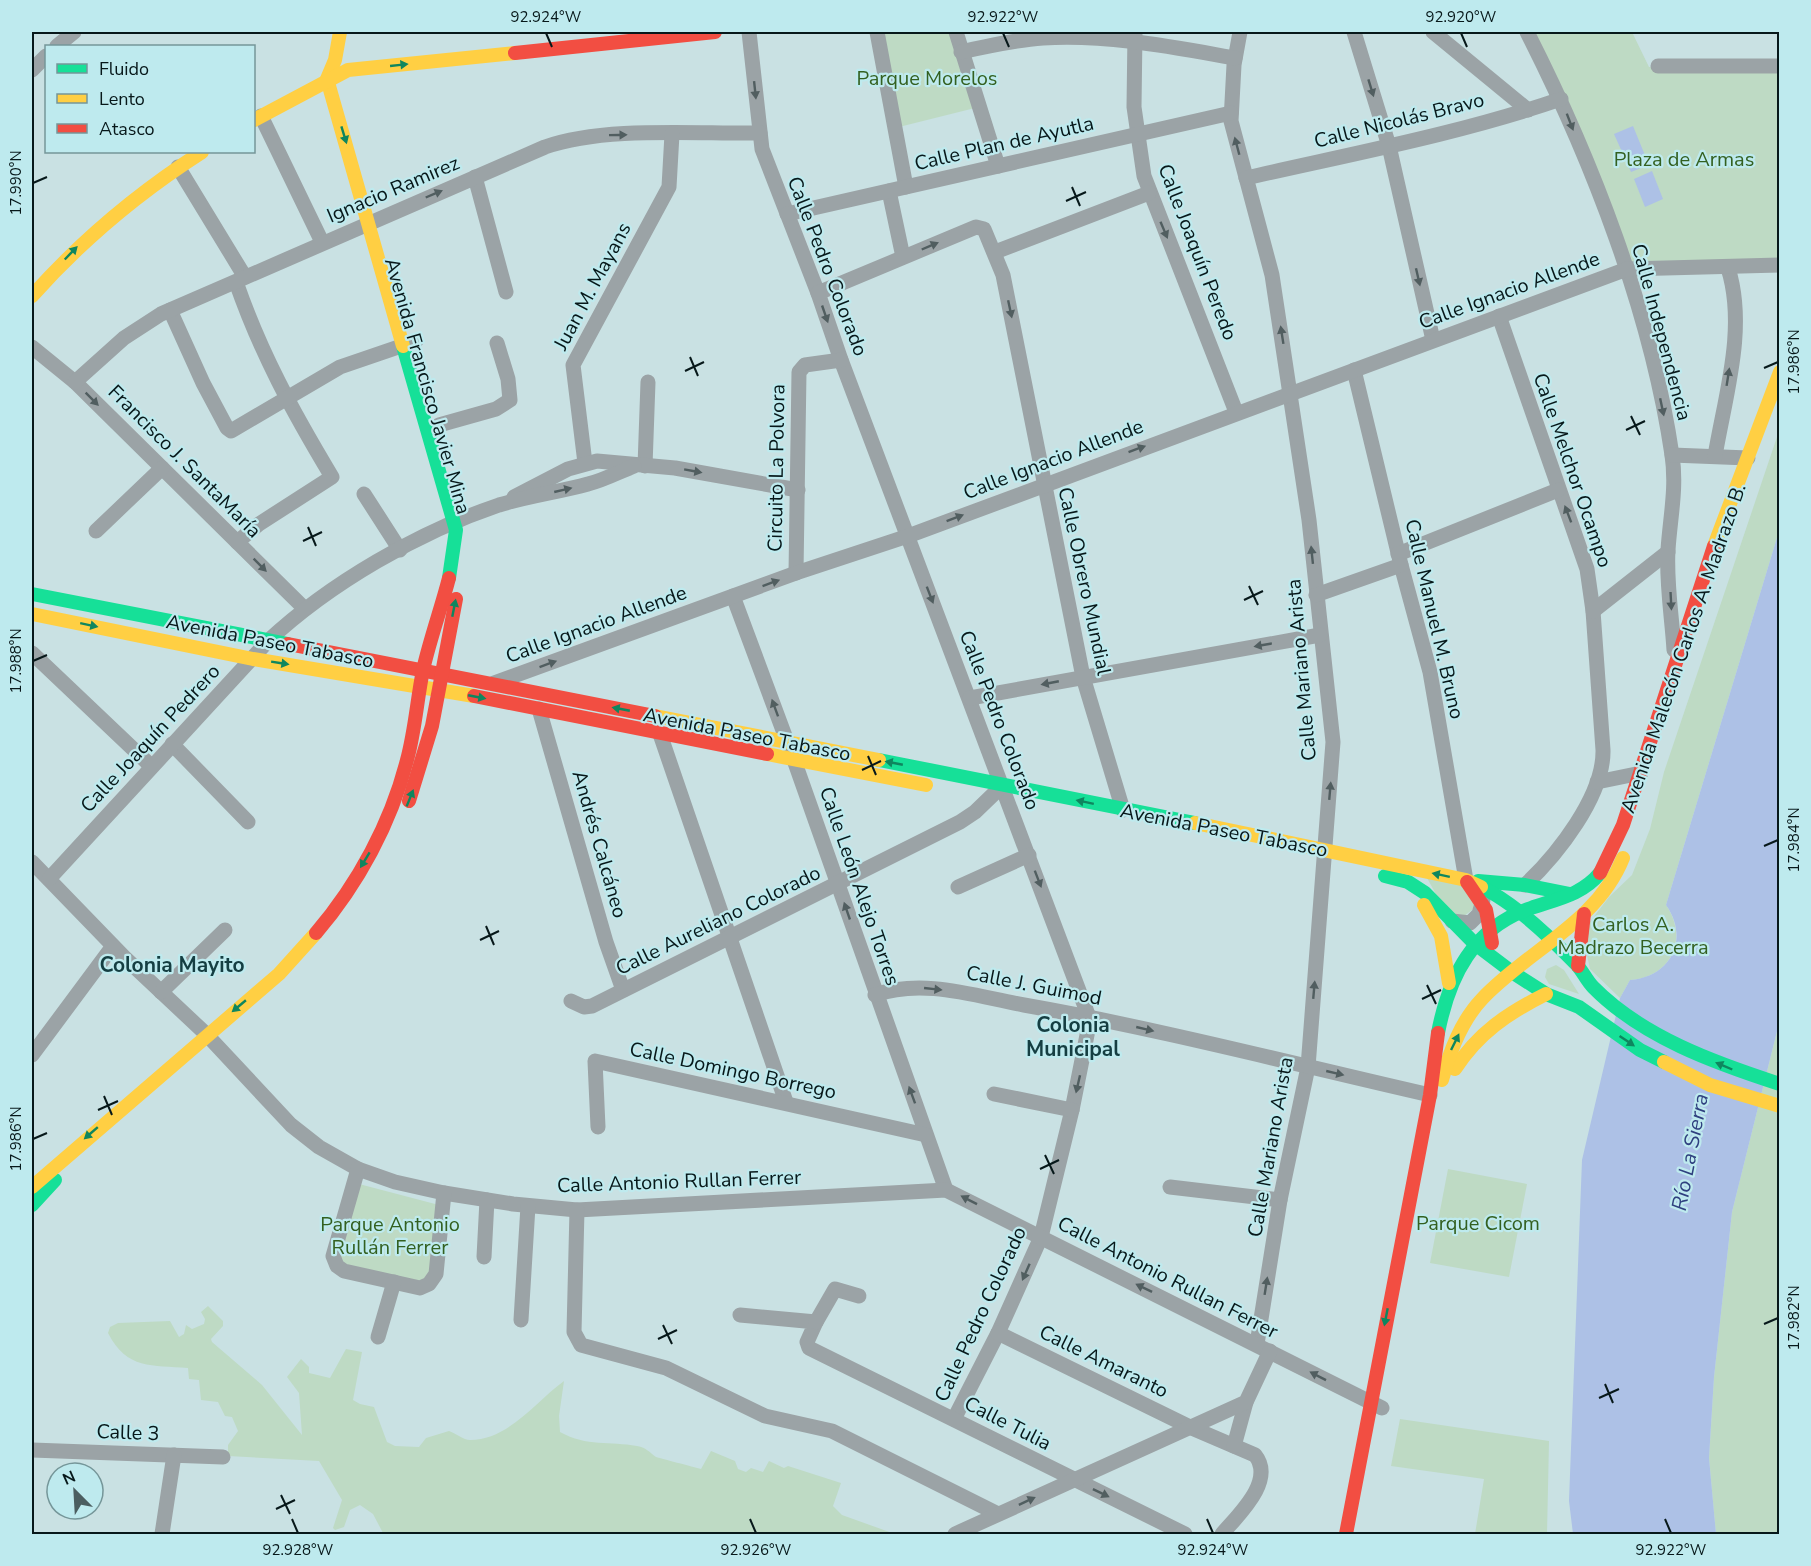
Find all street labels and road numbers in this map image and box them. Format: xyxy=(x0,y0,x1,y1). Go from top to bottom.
street label: Calle Nicolás Bravo xyxy=(1311,86,1487,155)
street label: Calle Plan de Ayutla xyxy=(912,110,1097,177)
street label: Ignacio Ramirez xyxy=(323,149,464,230)
street label: Calle Joaquín Peredo xyxy=(1151,160,1244,344)
street label: Calle Pedro Colorado xyxy=(781,172,874,360)
street label: Juan M. Mayans xyxy=(547,218,637,356)
street label: Calle Independencia xyxy=(1625,241,1698,423)
street label: Calle Ignacio Allende xyxy=(1415,245,1603,336)
street label: Avenida Francisco Javier Mina xyxy=(378,255,477,517)
street label: Calle Melchor Ocampo xyxy=(1527,369,1618,571)
street label: Francisco J. SantaMaría xyxy=(102,379,267,544)
street label: Circuito La Polvora xyxy=(762,384,791,552)
street label: Calle Ignacio Allende xyxy=(959,413,1147,506)
street label: Avenida Malecón Carlos A. Madrazo B. xyxy=(1614,480,1753,816)
street label: Calle Obrero Mundial xyxy=(1051,485,1118,678)
street label: Calle Manuel M. Bruno xyxy=(1398,516,1471,722)
street label: Calle Mariano Arista xyxy=(1280,578,1323,762)
street label: Calle Ignacio Allende xyxy=(502,579,690,670)
street label: Avenida Paseo Tabasco xyxy=(164,608,376,675)
street label: Calle Pedro Colorado xyxy=(953,626,1046,814)
street label: Calle Joaquín Pedrero xyxy=(74,658,226,818)
street label: Avenida Paseo Tabasco xyxy=(641,701,853,768)
street label: Andrés Calcáneo xyxy=(566,767,634,921)
street label: Calle León Alejo Torres xyxy=(813,783,906,989)
street label: Avenida Paseo Tabasco xyxy=(1118,797,1330,864)
street label: Calle Aureliano Colorado xyxy=(611,859,825,982)
street label: Calle J. Guimod xyxy=(964,959,1104,1012)
street label: Calle Domingo Borrego xyxy=(627,1035,839,1106)
street label: Calle Mariano Arista xyxy=(1241,1055,1300,1239)
street label: Calle Antonio Rullan Ferrer xyxy=(557,1164,802,1199)
street label: Calle Antonio Rullan Ferrer xyxy=(1053,1210,1283,1345)
street label: Calle Pedro Colorado xyxy=(928,1222,1033,1406)
street label: Calle Amaranto xyxy=(1035,1318,1173,1404)
street label: Calle Tulia xyxy=(960,1390,1056,1457)
street label: Calle 3 xyxy=(96,1418,160,1447)

